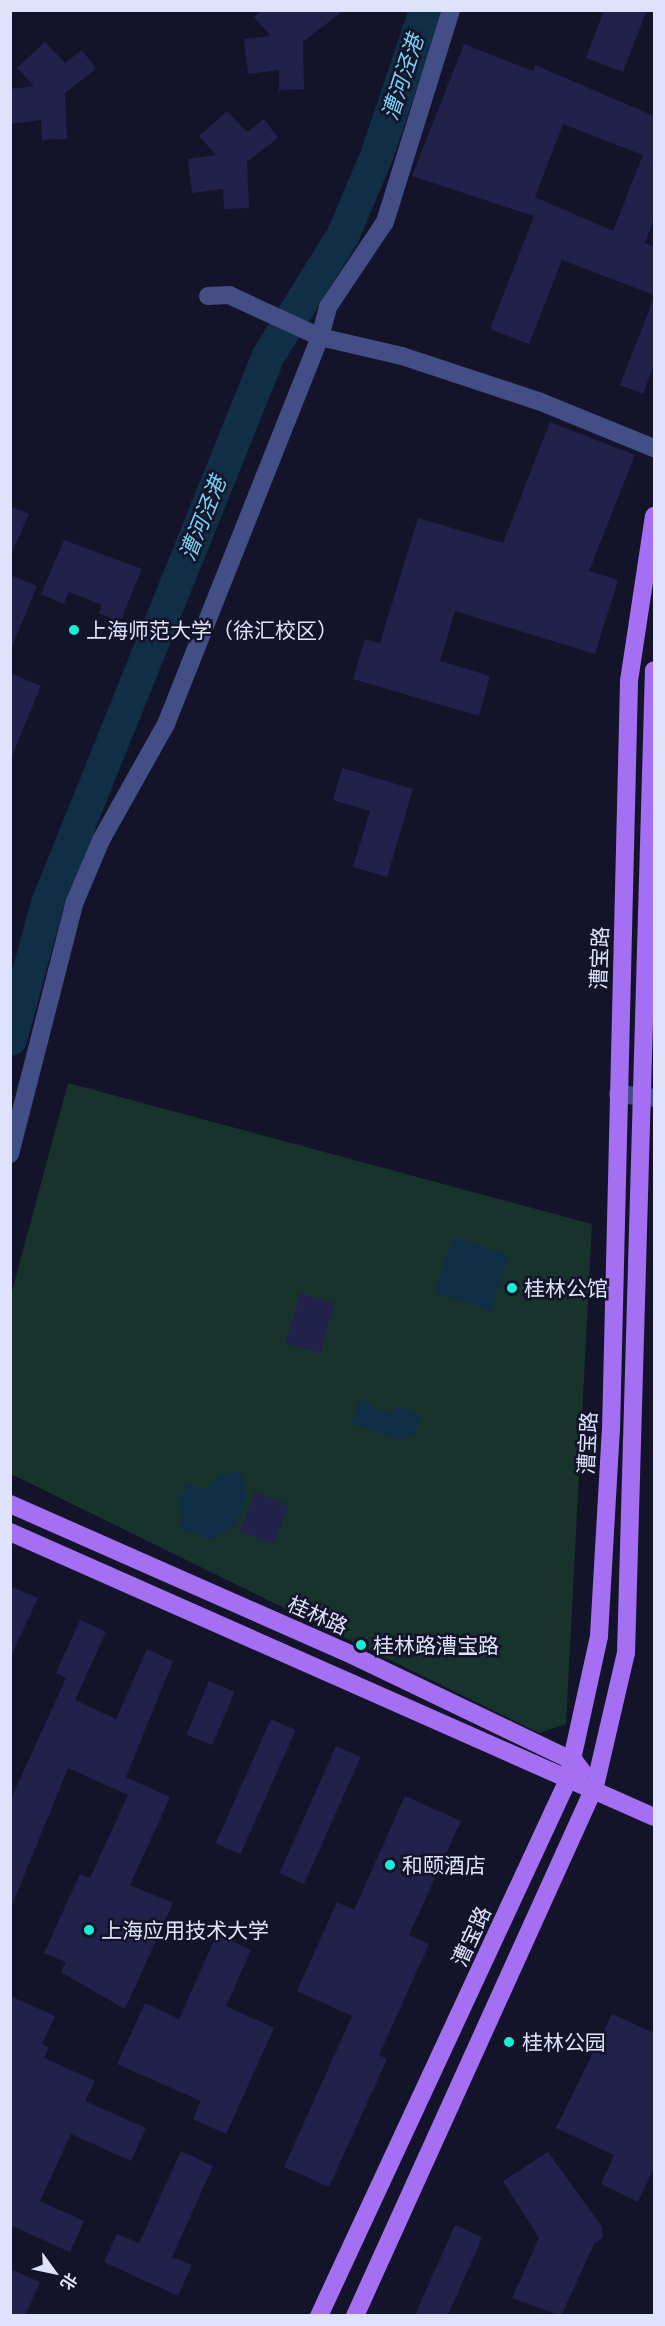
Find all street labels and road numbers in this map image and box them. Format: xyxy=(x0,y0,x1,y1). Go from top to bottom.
street label: 漕宝路 xyxy=(585,926,613,990)
street label: 漕宝路 xyxy=(573,1411,601,1475)
street label: 桂林路 xyxy=(284,1591,352,1639)
street label: 漕宝路 xyxy=(446,1902,496,1970)

